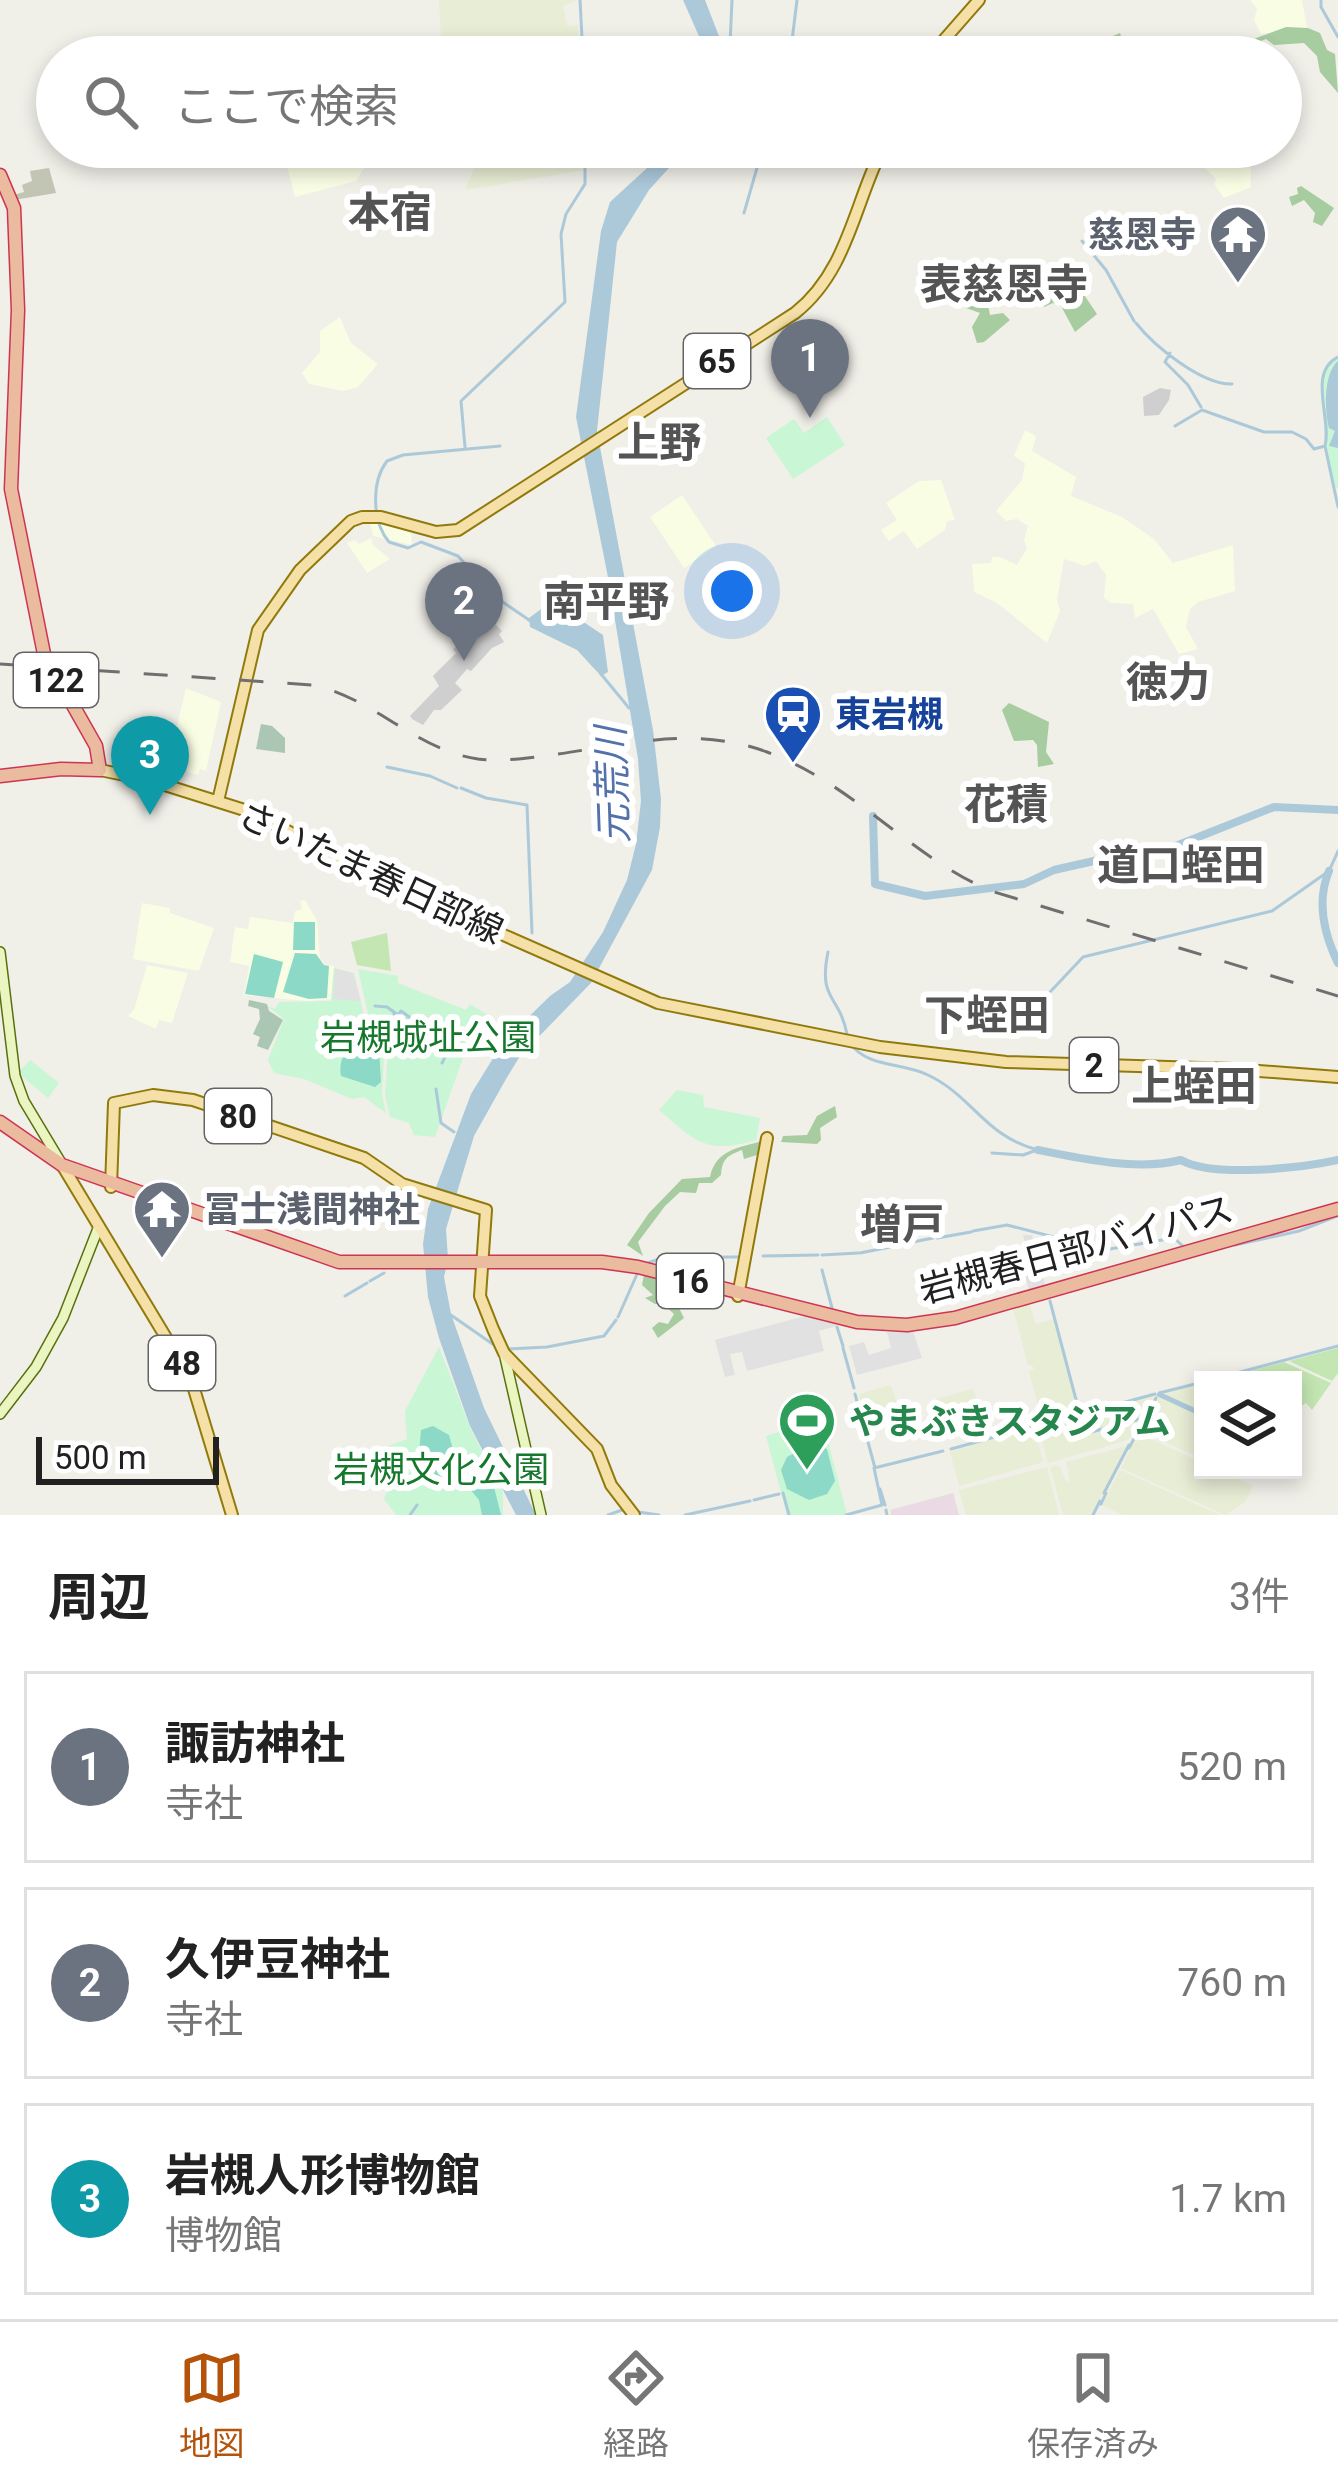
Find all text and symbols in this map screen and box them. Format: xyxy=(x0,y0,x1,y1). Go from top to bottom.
search box xyxy=(36,36,1302,168)
icon: search xyxy=(78,69,144,135)
text: ここで検索 xyxy=(174,80,399,133)
district label: 本宿 xyxy=(348,188,432,237)
temple icon: 慈恩寺 xyxy=(1207,203,1269,285)
place label: 慈恩寺 xyxy=(1088,214,1196,256)
district label: 表慈恩寺 xyxy=(920,260,1088,309)
pin: 1 xyxy=(771,319,849,418)
road number: 65 xyxy=(684,334,750,388)
district label: 上野 xyxy=(617,418,701,467)
your location xyxy=(702,561,762,621)
pin: 2 xyxy=(425,562,503,661)
district label: 南平野 xyxy=(543,577,669,626)
road number: 122 xyxy=(14,653,98,707)
district label: 徳力 xyxy=(1126,658,1210,707)
station icon: 東岩槻 xyxy=(762,683,824,765)
place label: 東岩槻 xyxy=(835,694,943,736)
pin: 3 xyxy=(111,716,189,815)
water label: 元荒川 xyxy=(588,722,638,844)
district label: 花積 xyxy=(964,780,1048,829)
street label: さいたま春日部線 xyxy=(232,793,509,953)
district label: 道口蛭田 xyxy=(1097,841,1265,890)
district label: 下蛭田 xyxy=(924,991,1050,1040)
park label: 岩槻城址公園 xyxy=(320,1017,536,1059)
road number: 2 xyxy=(1070,1038,1118,1092)
district label: 上蛭田 xyxy=(1131,1062,1257,1111)
road number: 80 xyxy=(205,1089,271,1143)
temple icon: 冨士浅間神社 xyxy=(131,1178,193,1260)
street label: 岩槻春日部バイパス xyxy=(915,1188,1238,1312)
place label: 冨士浅間神社 xyxy=(204,1189,420,1231)
district label: 増戸 xyxy=(860,1200,944,1249)
road number: 16 xyxy=(657,1254,723,1308)
road number: 48 xyxy=(149,1336,215,1390)
map controls xyxy=(1194,1371,1302,1479)
button: layers xyxy=(1194,1371,1302,1479)
sports icon: やまぶきスタジアム xyxy=(776,1390,838,1472)
place label: やまぶきスタジアム xyxy=(849,1401,1170,1443)
scale bar xyxy=(36,1431,219,1484)
text: 500 m xyxy=(54,1438,147,1477)
park label: 岩槻文化公園 xyxy=(333,1449,549,1491)
text: 周辺 xyxy=(48,1568,150,1627)
text: 3件 xyxy=(1229,1574,1290,1620)
text: 諏訪神社 xyxy=(165,1717,345,1770)
text: 1 xyxy=(79,1744,101,1790)
text: 520 m xyxy=(1177,1744,1287,1790)
text: 寺社 xyxy=(165,1781,243,1827)
text: 久伊豆神社 xyxy=(165,1933,390,1986)
text: 2 xyxy=(79,1960,101,2006)
text: 760 m xyxy=(1177,1960,1287,2006)
text: 寺社 xyxy=(165,1997,243,2043)
text: 岩槻人形博物館 xyxy=(165,2149,480,2202)
text: 3 xyxy=(79,2176,101,2222)
text: 1.7 km xyxy=(1169,2176,1287,2222)
text: 博物館 xyxy=(165,2213,282,2259)
tab: 地図 xyxy=(179,2345,245,2465)
tab: 経路 xyxy=(603,2345,669,2465)
tab: 保存済み xyxy=(1027,2345,1159,2465)

